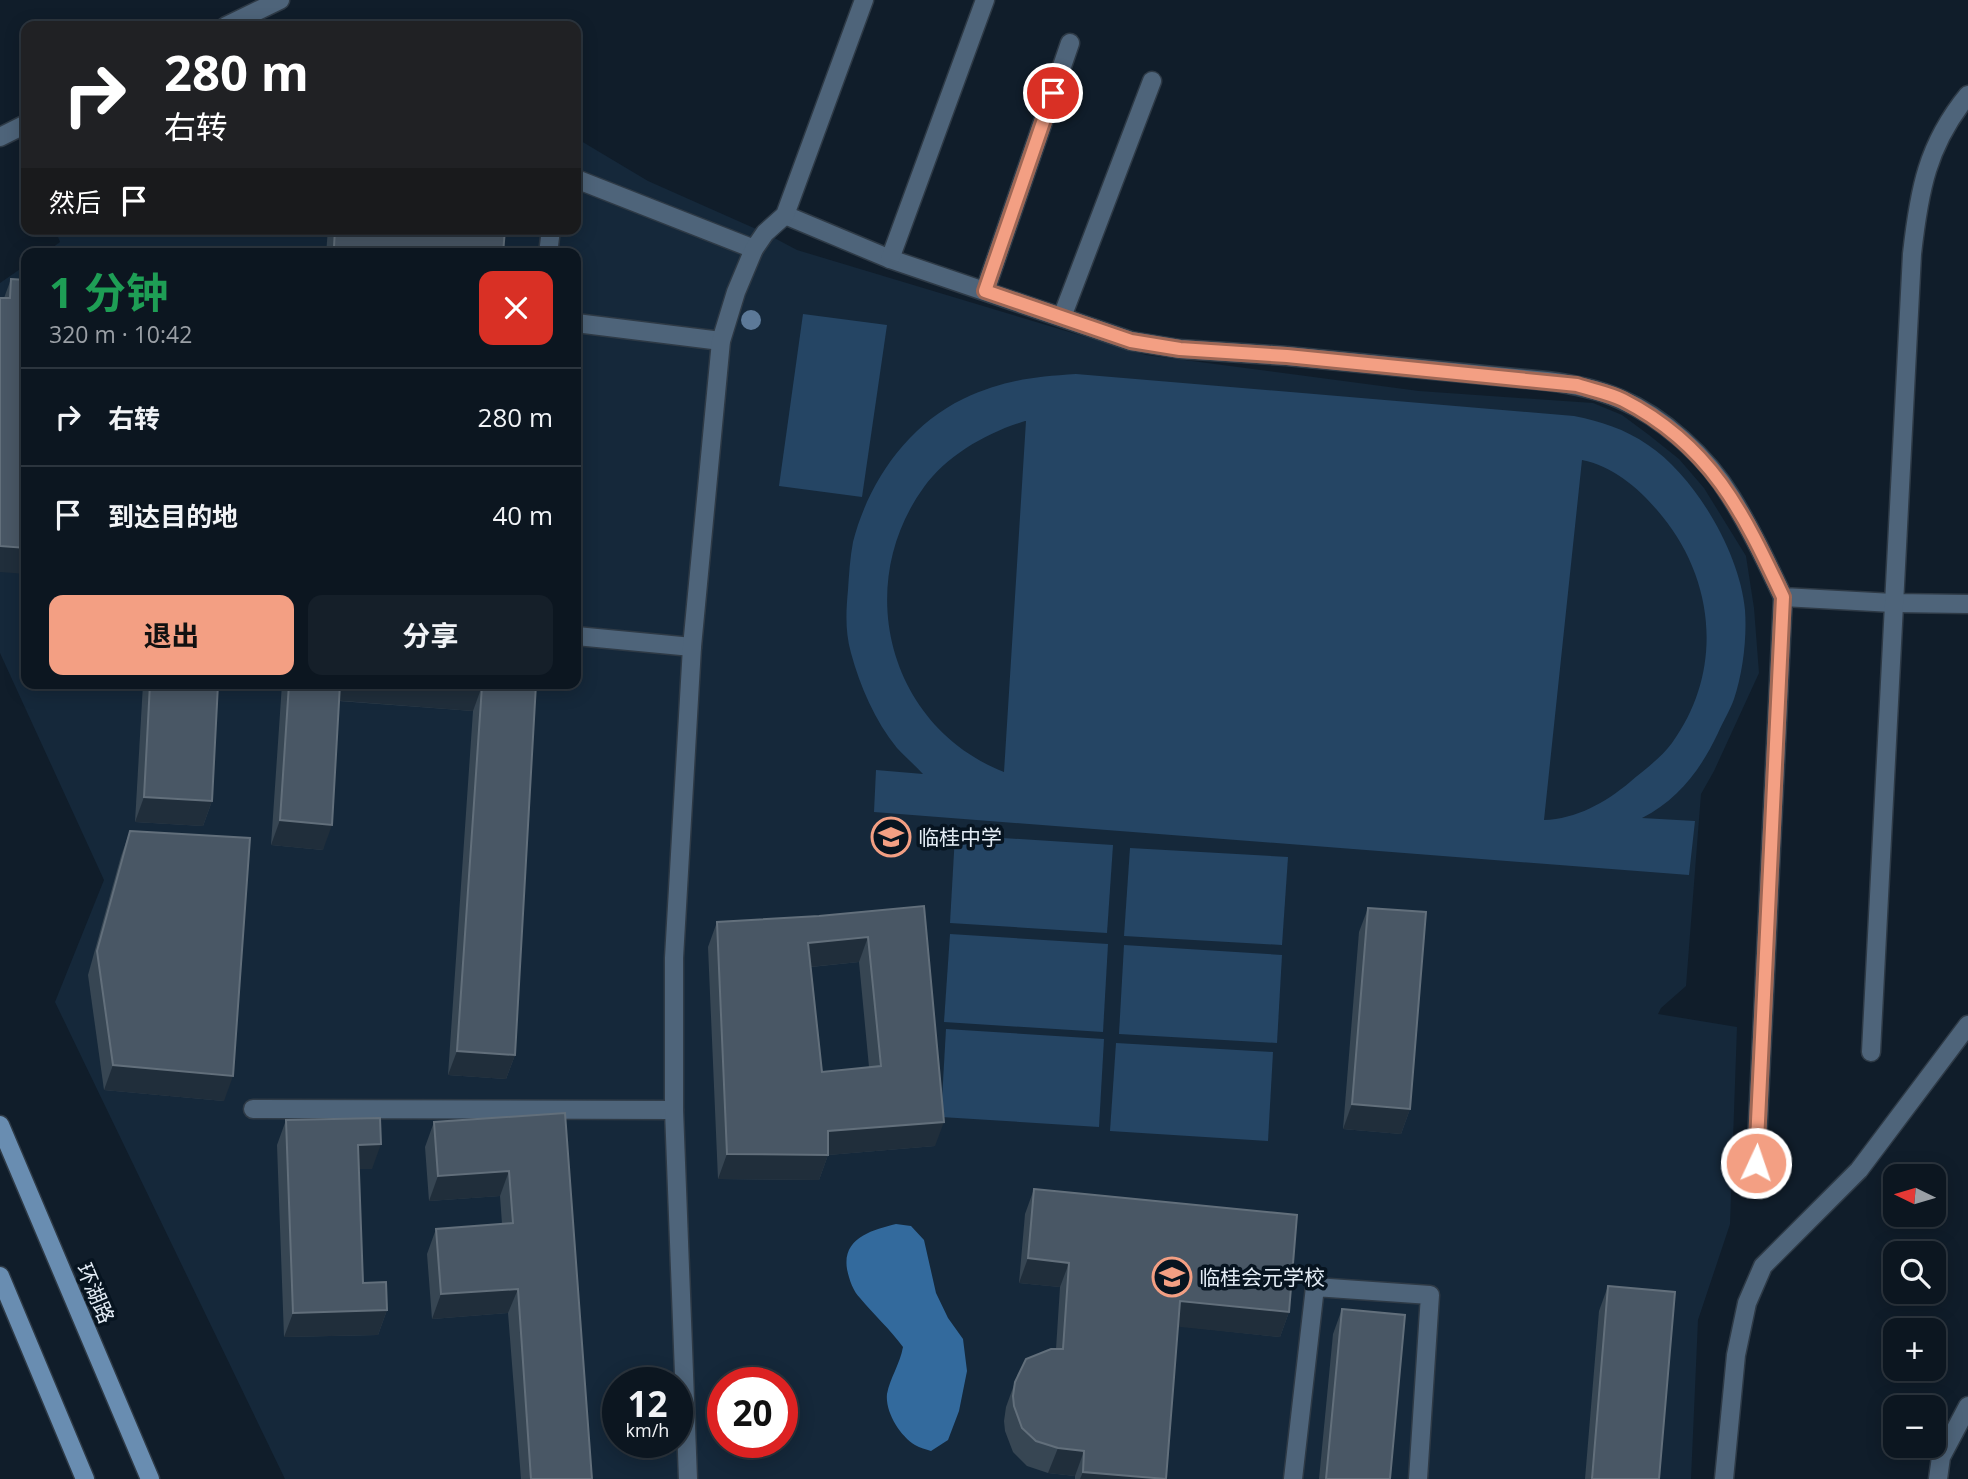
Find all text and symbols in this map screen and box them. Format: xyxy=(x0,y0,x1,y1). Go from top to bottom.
text: 280 m xyxy=(164,39,309,105)
icon: right xyxy=(49,49,140,140)
pin xyxy=(1023,63,1083,123)
icon: arrive xyxy=(1034,74,1072,112)
text: 右转 xyxy=(164,105,228,148)
icon: arrive xyxy=(115,182,153,220)
text: 然后 xyxy=(49,184,101,220)
text: 1 分钟 xyxy=(49,263,168,320)
button: close xyxy=(479,271,553,345)
text: 320 m · 10:42 xyxy=(49,318,192,350)
icon: right xyxy=(49,398,87,436)
text: 280 m xyxy=(478,399,553,435)
text: 右转 xyxy=(108,400,160,436)
icon: arrive xyxy=(49,496,87,534)
text: 40 m xyxy=(492,497,553,533)
text: 到达目的地 xyxy=(108,498,238,534)
button: 退出 xyxy=(49,595,294,675)
button: 分享 xyxy=(308,595,553,675)
school or university icon: 临桂中学 xyxy=(870,816,912,858)
place label: 临桂中学 xyxy=(918,823,1002,851)
position arrow xyxy=(1719,1126,1793,1200)
north arrow xyxy=(1883,1164,1946,1227)
map controls xyxy=(1883,1164,1946,1458)
button: search xyxy=(1883,1241,1946,1304)
school or university icon: 临桂会元学校 xyxy=(1151,1256,1193,1298)
street label: 环湖路 xyxy=(71,1259,121,1327)
place label: 临桂会元学校 xyxy=(1199,1263,1325,1291)
button: + xyxy=(1883,1318,1946,1381)
speed limit sign: 20 xyxy=(707,1367,798,1458)
text: 12 xyxy=(627,1380,668,1427)
button: − xyxy=(1883,1395,1946,1458)
text: km/h xyxy=(626,1418,669,1442)

